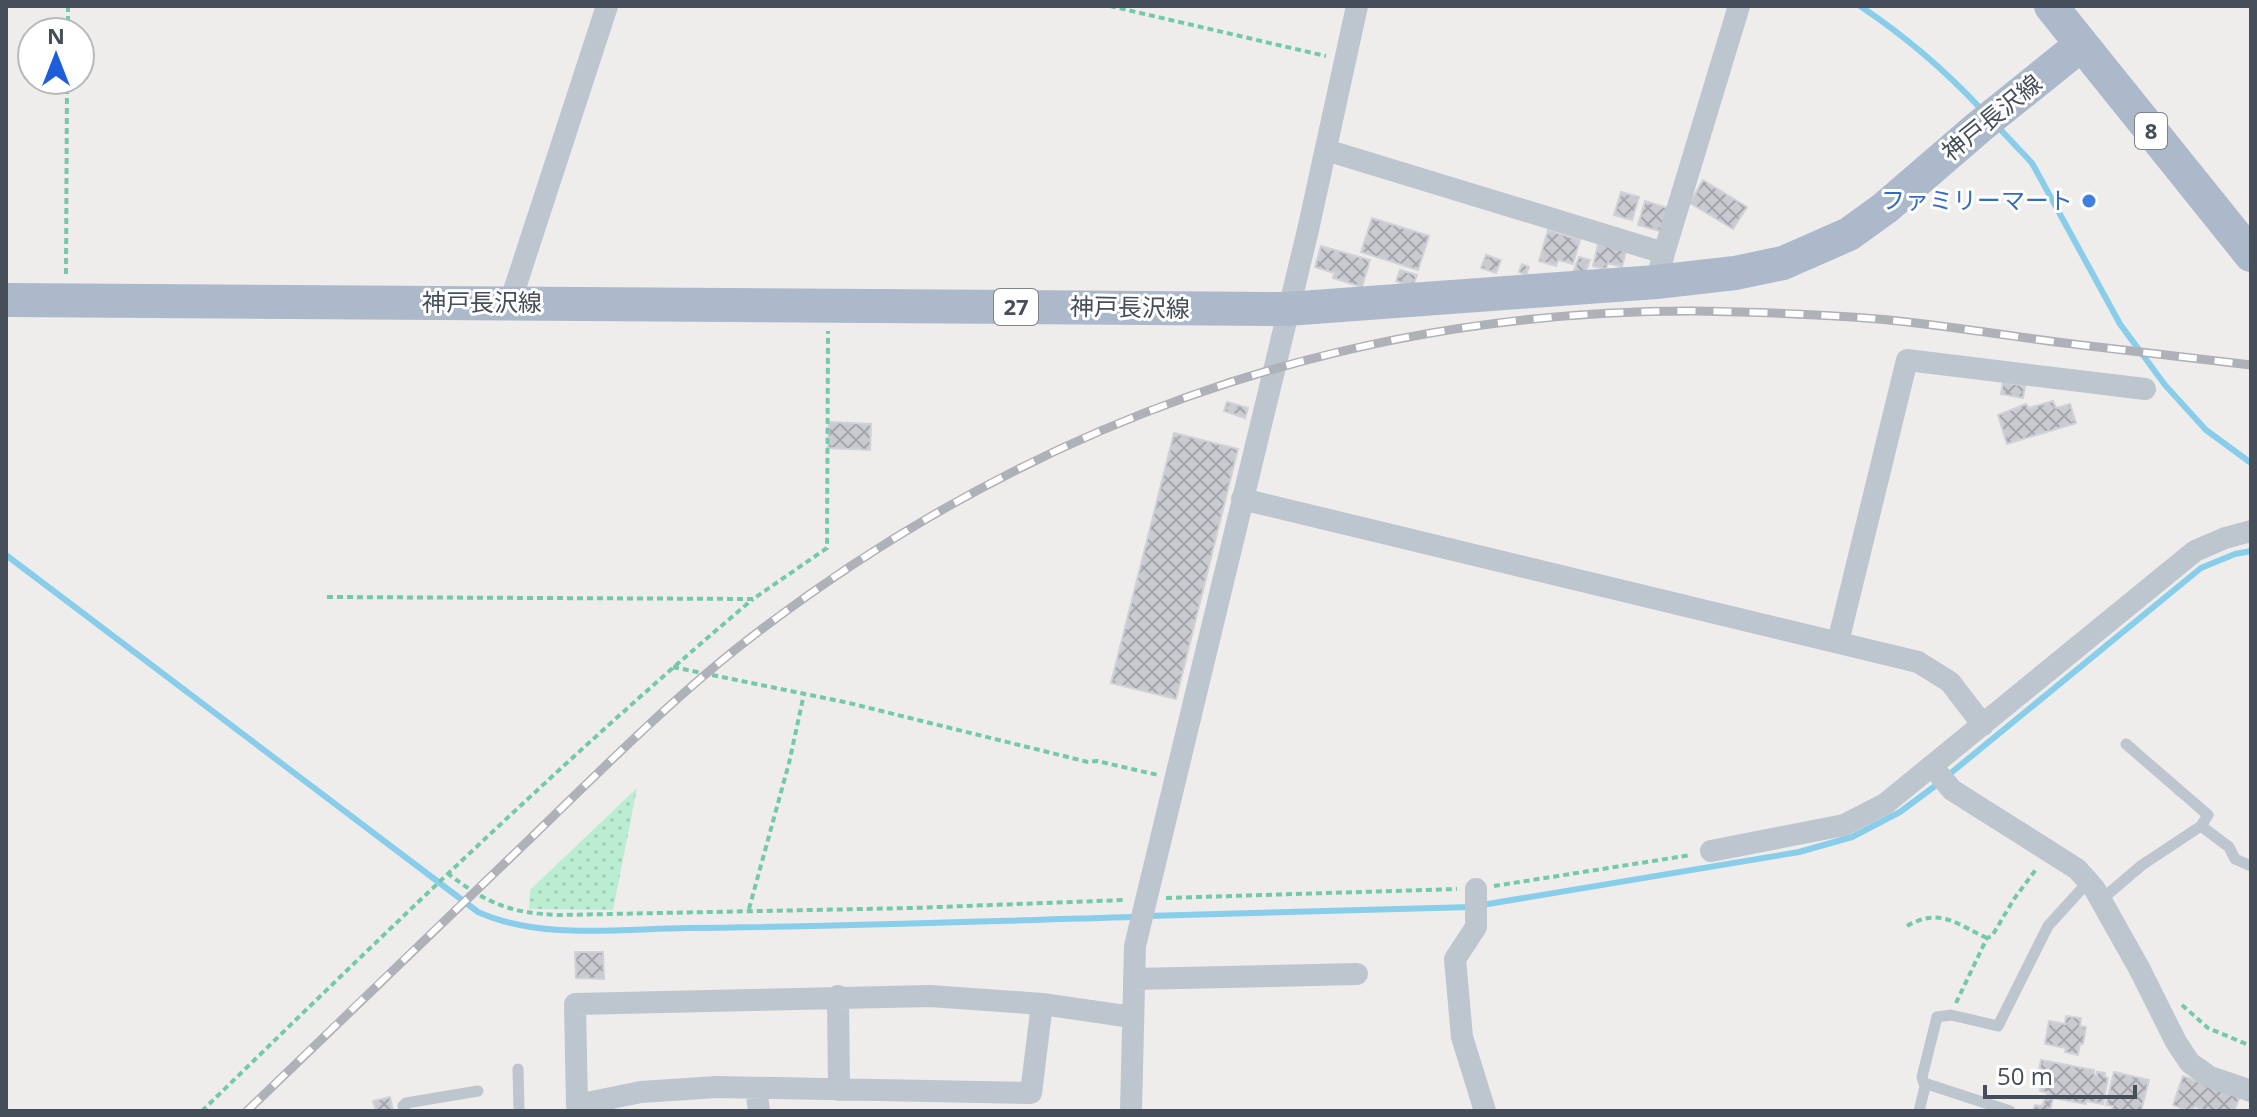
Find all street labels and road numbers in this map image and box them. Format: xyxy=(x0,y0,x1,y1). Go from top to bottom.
street label: 神戸長沢線 xyxy=(1934,66,2048,167)
road number: 8 xyxy=(2135,113,2167,149)
street label: 神戸長沢線 xyxy=(422,285,542,318)
road number: 27 xyxy=(994,289,1038,325)
street label: 神戸長沢線 xyxy=(1070,289,1190,324)

